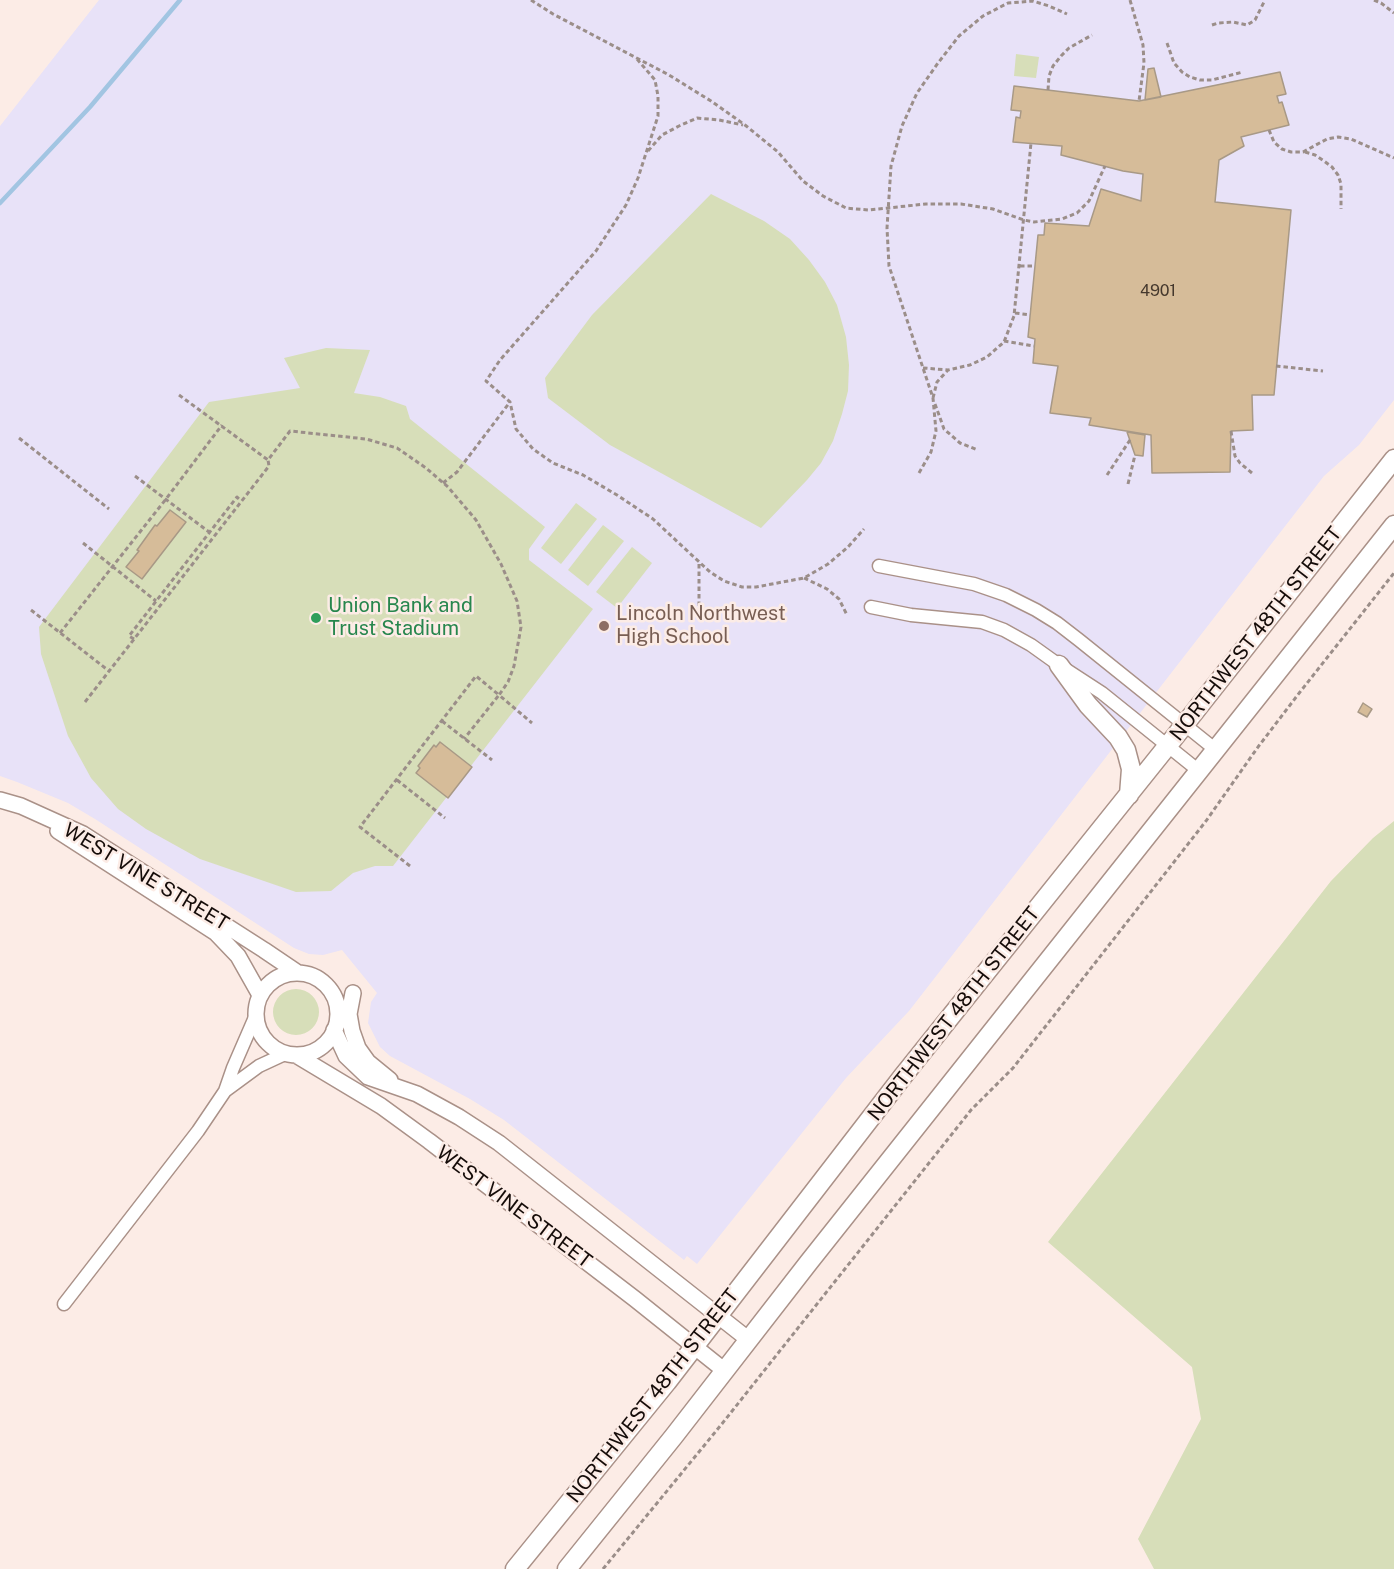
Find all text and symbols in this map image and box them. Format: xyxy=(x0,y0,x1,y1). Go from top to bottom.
house number: 4901 xyxy=(1140,281,1176,301)
street label: NORTHWEST 48TH STREET xyxy=(1165,522,1347,746)
place label: Union Bank and Trust Stadium xyxy=(328,594,473,641)
place label: Lincoln Northwest High School xyxy=(616,602,786,649)
marker: Union Bank and Trust Stadium xyxy=(309,611,323,625)
marker: Lincoln Northwest High School xyxy=(597,619,611,633)
street label: WEST VINE STREET xyxy=(59,818,233,936)
street label: NORTHWEST 48TH STREET xyxy=(863,902,1045,1126)
street label: WEST VINE STREET xyxy=(432,1141,596,1273)
street label: NORTHWEST 48TH STREET xyxy=(562,1284,744,1508)

